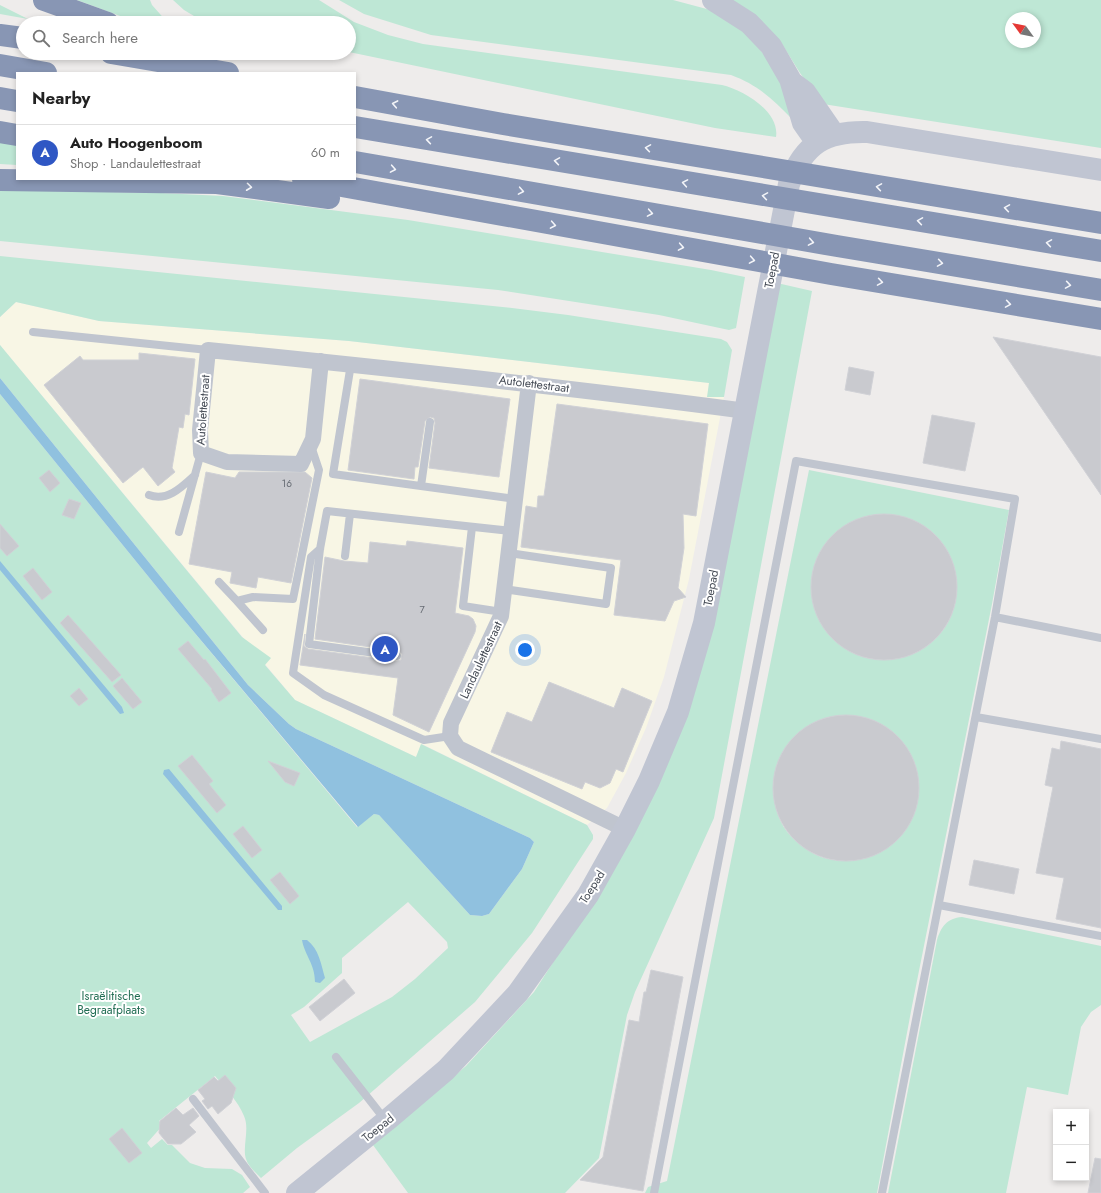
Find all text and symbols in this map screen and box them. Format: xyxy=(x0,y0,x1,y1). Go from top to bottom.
north arrow xyxy=(1005,12,1041,48)
search box xyxy=(16,16,356,60)
icon: search xyxy=(30,27,52,49)
text: Search here xyxy=(62,27,138,49)
text: Nearby xyxy=(32,86,90,110)
one-way arrow xyxy=(392,100,398,109)
text: Auto Hoogenboom xyxy=(70,132,203,154)
one-way arrow xyxy=(426,136,432,144)
text: A xyxy=(40,143,50,162)
text: 60 m xyxy=(311,143,340,162)
one-way arrow xyxy=(645,144,652,153)
text: Shop · Landaulettestraat xyxy=(70,154,201,173)
one-way arrow xyxy=(554,157,560,166)
one-way arrow xyxy=(390,164,397,172)
one-way arrow xyxy=(682,179,689,187)
one-way arrow xyxy=(246,182,252,191)
one-way arrow xyxy=(876,183,882,192)
one-way arrow xyxy=(518,186,525,195)
one-way arrow xyxy=(761,192,768,201)
one-way arrow xyxy=(1004,204,1010,213)
one-way arrow xyxy=(646,208,653,217)
one-way arrow xyxy=(917,218,924,226)
one-way arrow xyxy=(550,220,556,228)
one-way arrow xyxy=(808,237,815,245)
one-way arrow xyxy=(1046,239,1052,248)
one-way arrow xyxy=(678,242,684,251)
street label: Toepad xyxy=(760,250,784,290)
one-way arrow xyxy=(749,255,755,263)
one-way arrow xyxy=(937,258,943,267)
one-way arrow xyxy=(877,277,883,286)
one-way arrow xyxy=(1065,280,1071,288)
one-way arrow xyxy=(1005,299,1011,307)
street label: Autolettestraat xyxy=(498,371,570,397)
street label: Autolettestraat xyxy=(192,374,214,446)
house number: 16 xyxy=(282,476,292,491)
street label: Toepad xyxy=(699,568,723,608)
house number: 7 xyxy=(419,602,425,617)
street label: Landaulettestraat xyxy=(455,618,507,702)
pin: A xyxy=(372,634,398,664)
your location xyxy=(515,640,535,660)
street label: Toepad xyxy=(575,867,609,907)
park label: Israëlitische Begraafplaats xyxy=(77,987,145,1019)
street label: Toepad xyxy=(358,1109,398,1147)
map controls xyxy=(1053,1109,1089,1181)
button: + xyxy=(1053,1109,1089,1145)
button: − xyxy=(1053,1145,1089,1181)

